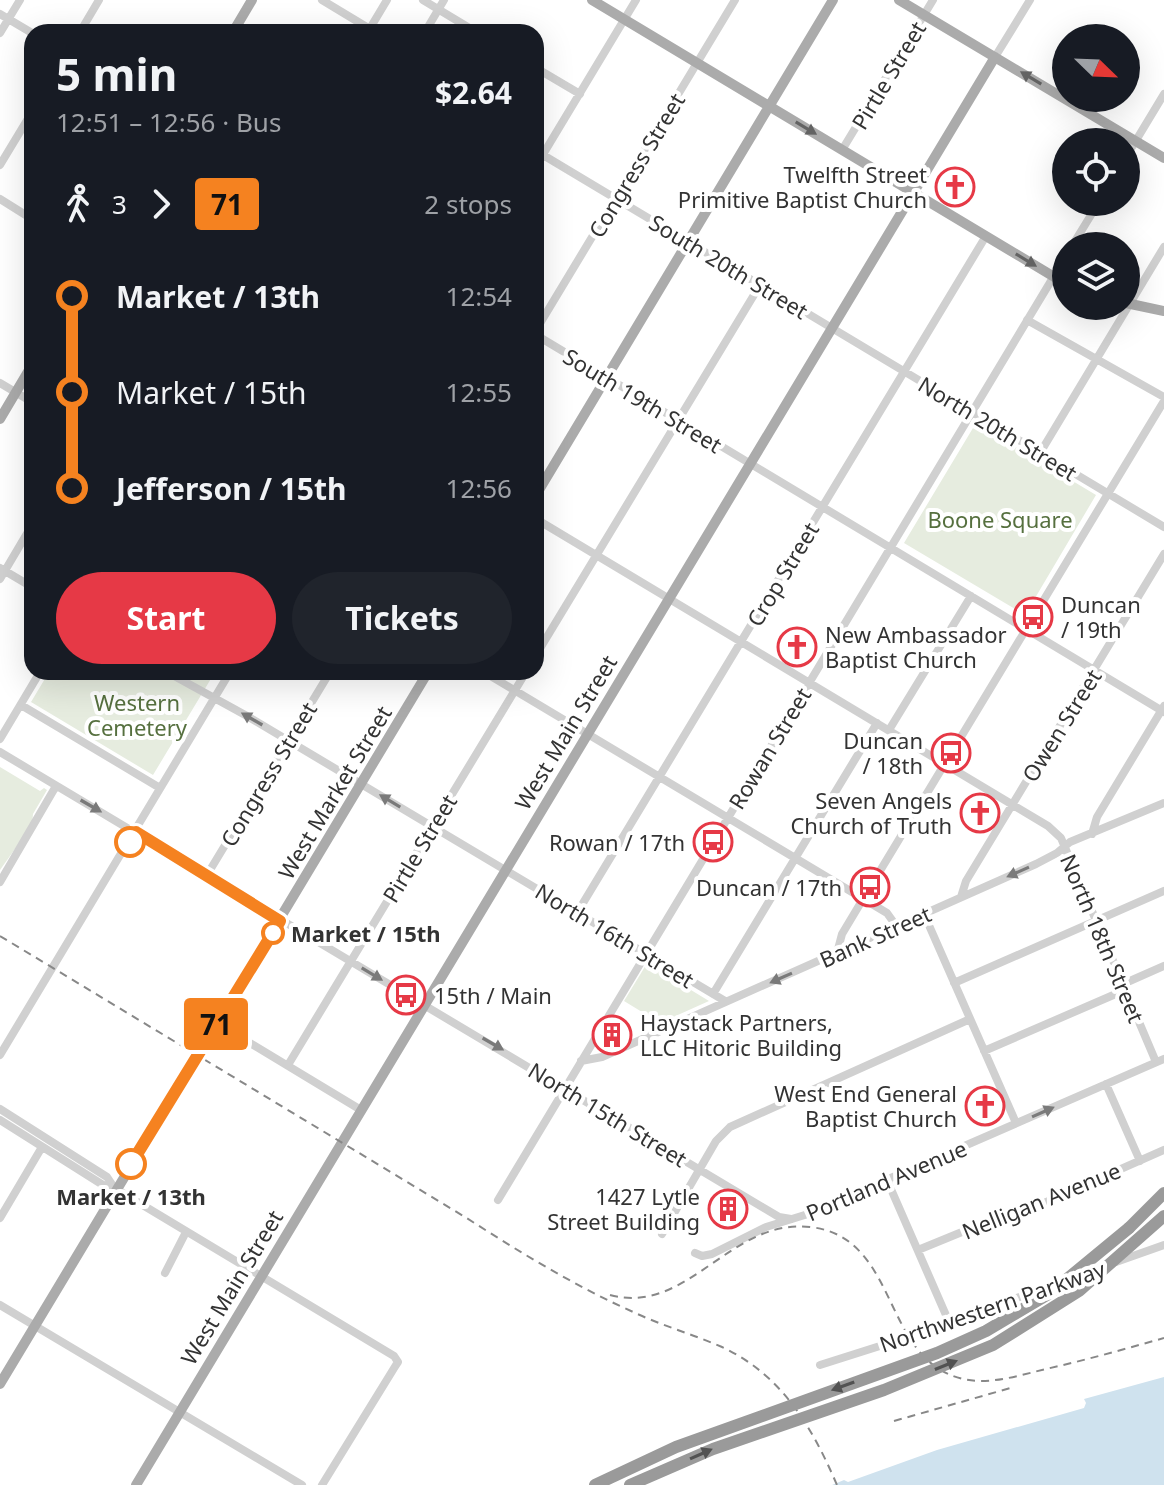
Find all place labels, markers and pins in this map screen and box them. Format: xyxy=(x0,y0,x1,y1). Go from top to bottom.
place label: Twelfth Street Primitive Baptist Church xyxy=(678,159,927,214)
church icon: Twelfth Street Primitive Baptist Church xyxy=(934,166,976,208)
place label: Duncan / 19th xyxy=(1061,589,1141,644)
bus stop icon: Duncan / 19th xyxy=(1012,596,1054,638)
place label: New Ambassador Baptist Church xyxy=(825,619,1007,674)
church icon: New Ambassador Baptist Church xyxy=(776,626,818,668)
place label: Duncan / 18th xyxy=(843,725,923,780)
bus stop icon: Duncan / 18th xyxy=(930,732,972,774)
place label: Seven Angels Church of Truth xyxy=(790,785,952,840)
church icon: Seven Angels Church of Truth xyxy=(959,792,1001,834)
bus stop icon: Rowan / 17th xyxy=(692,821,734,863)
unlabelled marker xyxy=(115,827,145,857)
place label: Rowan / 17th xyxy=(549,827,685,857)
bus stop icon: Duncan / 17th xyxy=(849,866,891,908)
place label: Duncan / 17th xyxy=(696,872,842,902)
place label: Market / 15th xyxy=(291,918,441,948)
marker: Market / 15th xyxy=(262,922,284,944)
bus stop icon: 15th / Main xyxy=(385,974,427,1016)
place label: 15th / Main xyxy=(434,980,552,1010)
place label: Haystack Partners, LLC Hitoric Building xyxy=(640,1007,842,1062)
building icon: Haystack Partners, LLC Hitoric Building xyxy=(591,1014,633,1056)
place label: West End General Baptist Church xyxy=(774,1078,957,1133)
church icon: West End General Baptist Church xyxy=(964,1085,1006,1127)
marker: Market / 13th xyxy=(116,1149,146,1179)
place label: Market / 13th xyxy=(56,1181,206,1211)
place label: 1427 Lytle Street Building xyxy=(547,1181,700,1236)
building icon: 1427 Lytle Street Building xyxy=(707,1188,749,1230)

